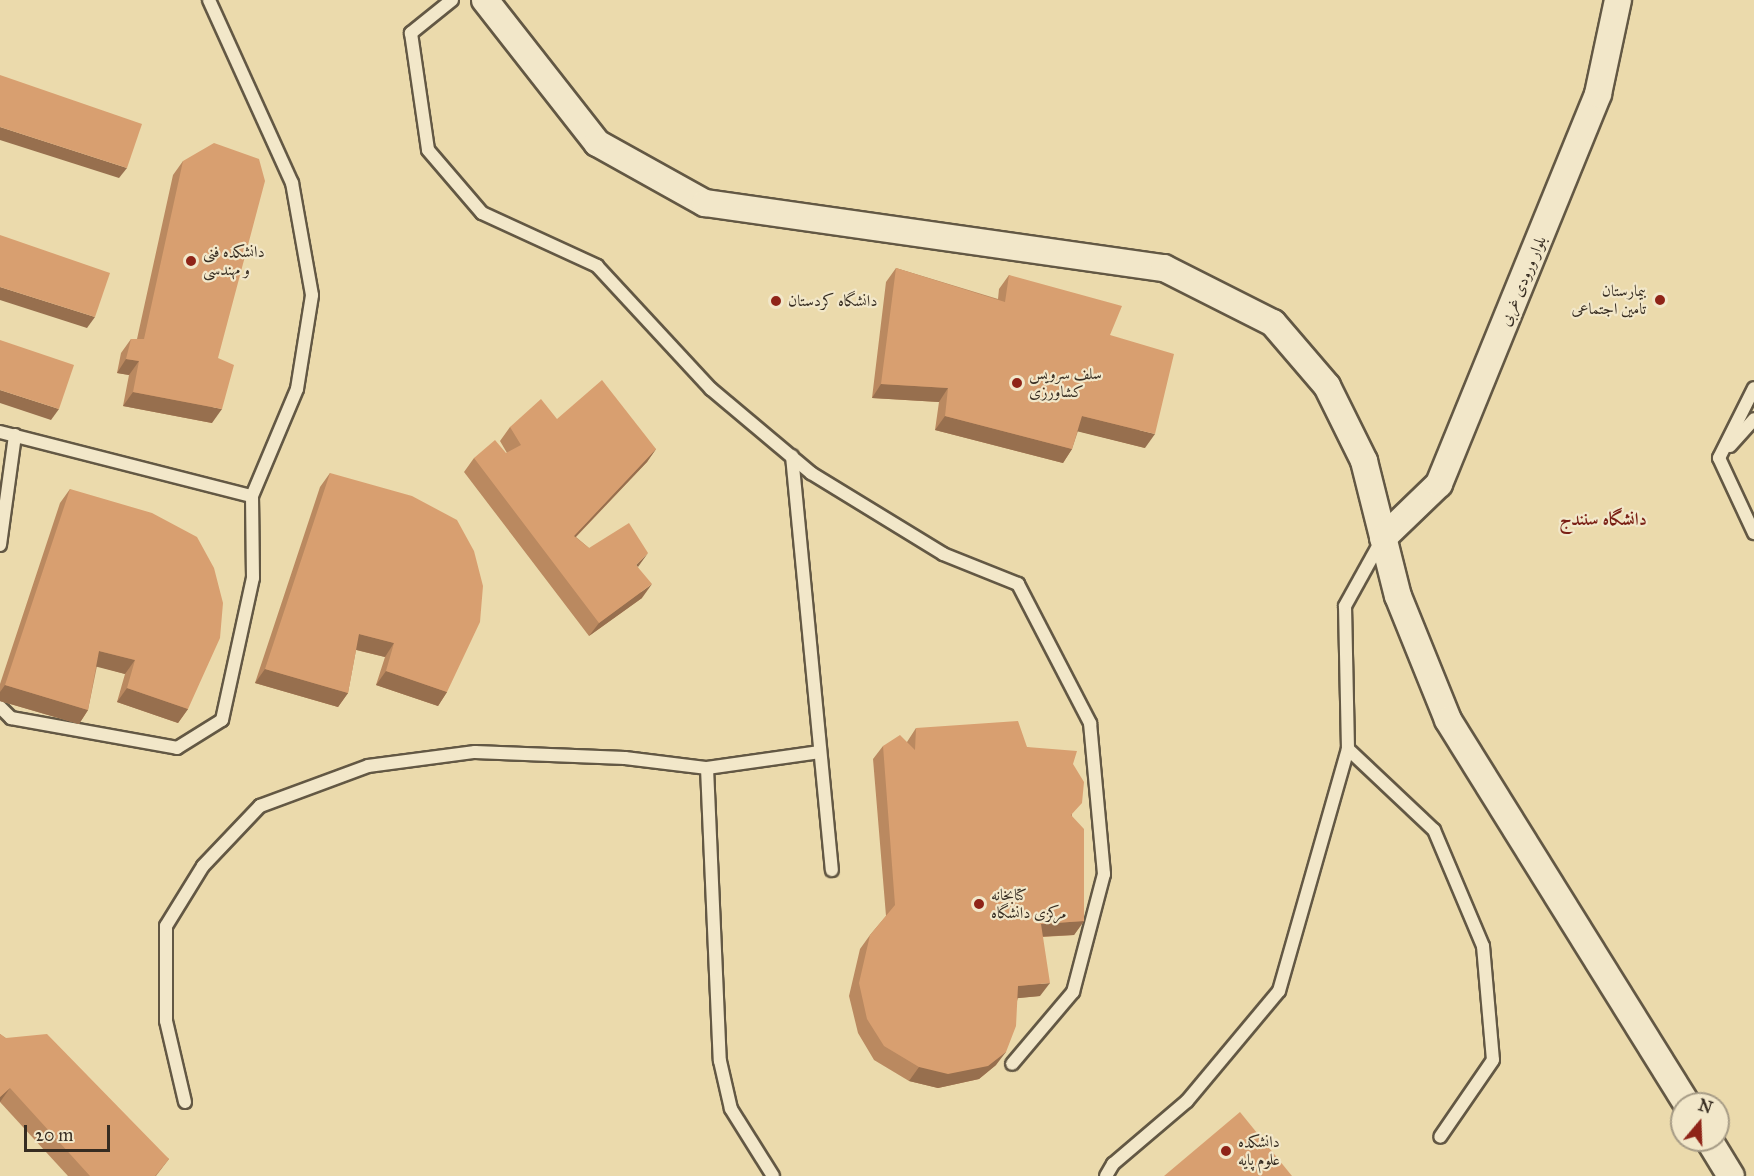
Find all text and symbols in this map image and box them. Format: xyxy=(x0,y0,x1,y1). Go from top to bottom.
street label: بلوار ورودی غربی xyxy=(1495,233,1551,329)
place label: دانشکده فنی و مهندسی xyxy=(203,242,265,280)
marker: دانشکده فنی و مهندسی xyxy=(184,254,198,268)
place label: بیمارستان تامین اجتماعی xyxy=(1571,281,1646,319)
place label: دانشگاه کردستان xyxy=(788,291,877,311)
marker: بیمارستان تامین اجتماعی xyxy=(1651,291,1669,309)
marker: دانشگاه کردستان xyxy=(769,294,783,308)
place label: سلف سرویس کشاورزی xyxy=(1029,364,1102,402)
marker: سلف سرویس کشاورزی xyxy=(1010,376,1024,390)
district label: دانشگاه سنندج xyxy=(1559,508,1647,530)
place label: کتابخانه مرکزی دانشگاه xyxy=(991,885,1066,923)
marker: کتابخانه مرکزی دانشگاه xyxy=(972,897,986,911)
north arrow xyxy=(1670,1092,1730,1152)
text: N xyxy=(1696,1095,1715,1118)
scale bar xyxy=(27,1113,112,1151)
text: 20 m xyxy=(35,1124,73,1146)
place label: دانشکده علوم پایه xyxy=(1238,1132,1280,1170)
marker: دانشکده علوم پایه xyxy=(1219,1144,1233,1158)

